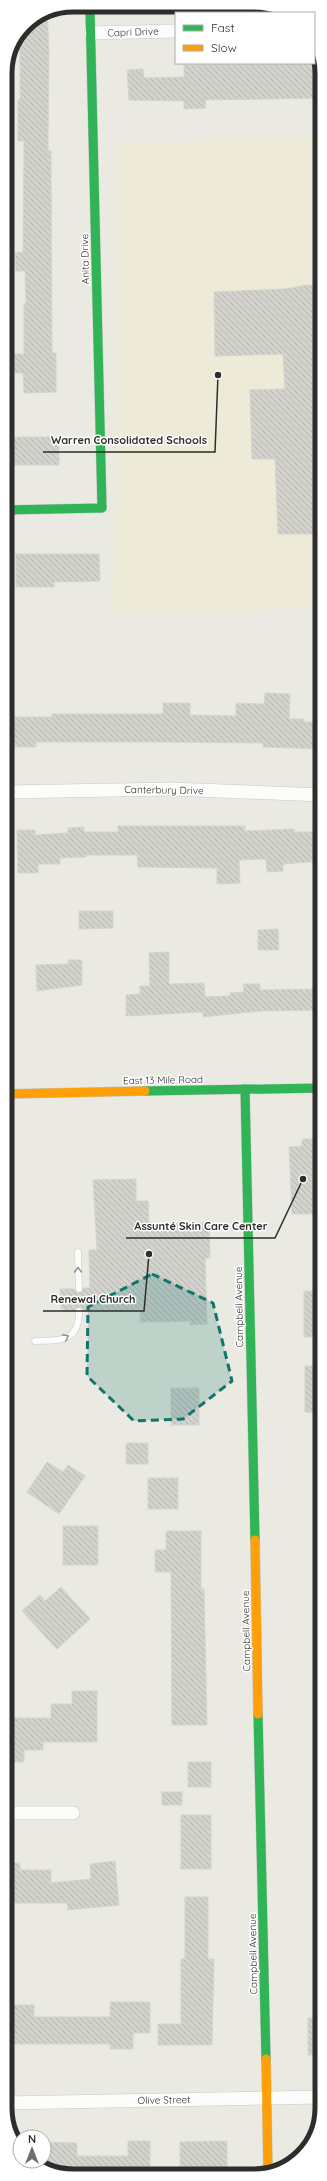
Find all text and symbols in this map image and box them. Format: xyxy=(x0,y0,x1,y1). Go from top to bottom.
legend xyxy=(175,12,315,64)
text: Fast xyxy=(211,20,235,35)
street label: Capri Drive xyxy=(107,25,159,39)
text: Slow xyxy=(211,40,237,55)
street label: Anita Drive xyxy=(78,233,92,284)
callout: Warren Consolidated Schools xyxy=(43,429,215,452)
text: Warren Consolidated Schools xyxy=(51,433,207,447)
street label: Canterbury Drive xyxy=(124,783,204,797)
street label: East 13 Mile Road xyxy=(123,1073,203,1087)
callout: Assunté Skin Care Center xyxy=(126,1215,275,1238)
text: Assunté Skin Care Center xyxy=(134,1219,268,1233)
street label: Campbell Avenue xyxy=(232,1266,246,1348)
one-way arrow xyxy=(74,1267,82,1273)
callout: Renewal Church xyxy=(43,1288,144,1311)
text: Renewal Church xyxy=(51,1292,136,1306)
one-way arrow xyxy=(62,1334,69,1342)
street label: Campbell Avenue xyxy=(239,1590,253,1672)
street label: Campbell Avenue xyxy=(246,1913,260,1995)
street label: Olive Street xyxy=(137,2093,191,2107)
north arrow xyxy=(12,2129,52,2169)
text: N xyxy=(28,2132,36,2146)

